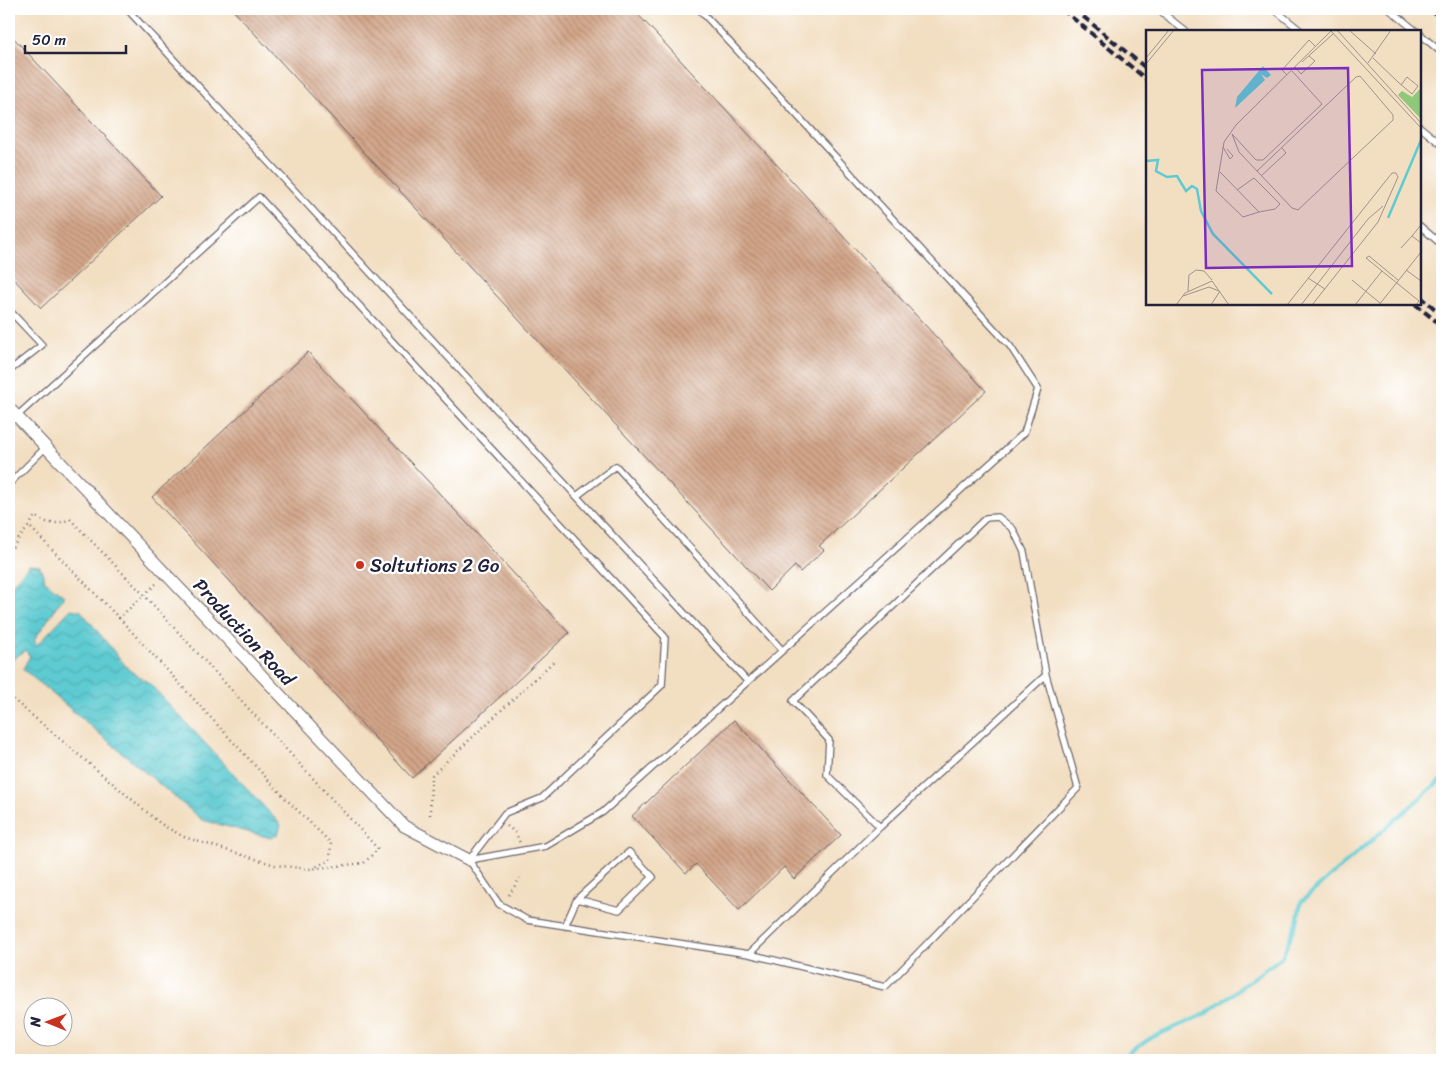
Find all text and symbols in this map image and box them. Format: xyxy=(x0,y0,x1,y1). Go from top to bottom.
scale bar xyxy=(25,22,126,54)
text: 50 m xyxy=(32,27,67,53)
inset map xyxy=(1146,30,1421,305)
place label: Soltutions 2 Go xyxy=(370,549,500,582)
marker: Soltutions 2 Go xyxy=(354,559,366,571)
street label: Production Road xyxy=(185,570,304,695)
north arrow xyxy=(22,996,72,1046)
text: N xyxy=(23,1016,48,1028)

